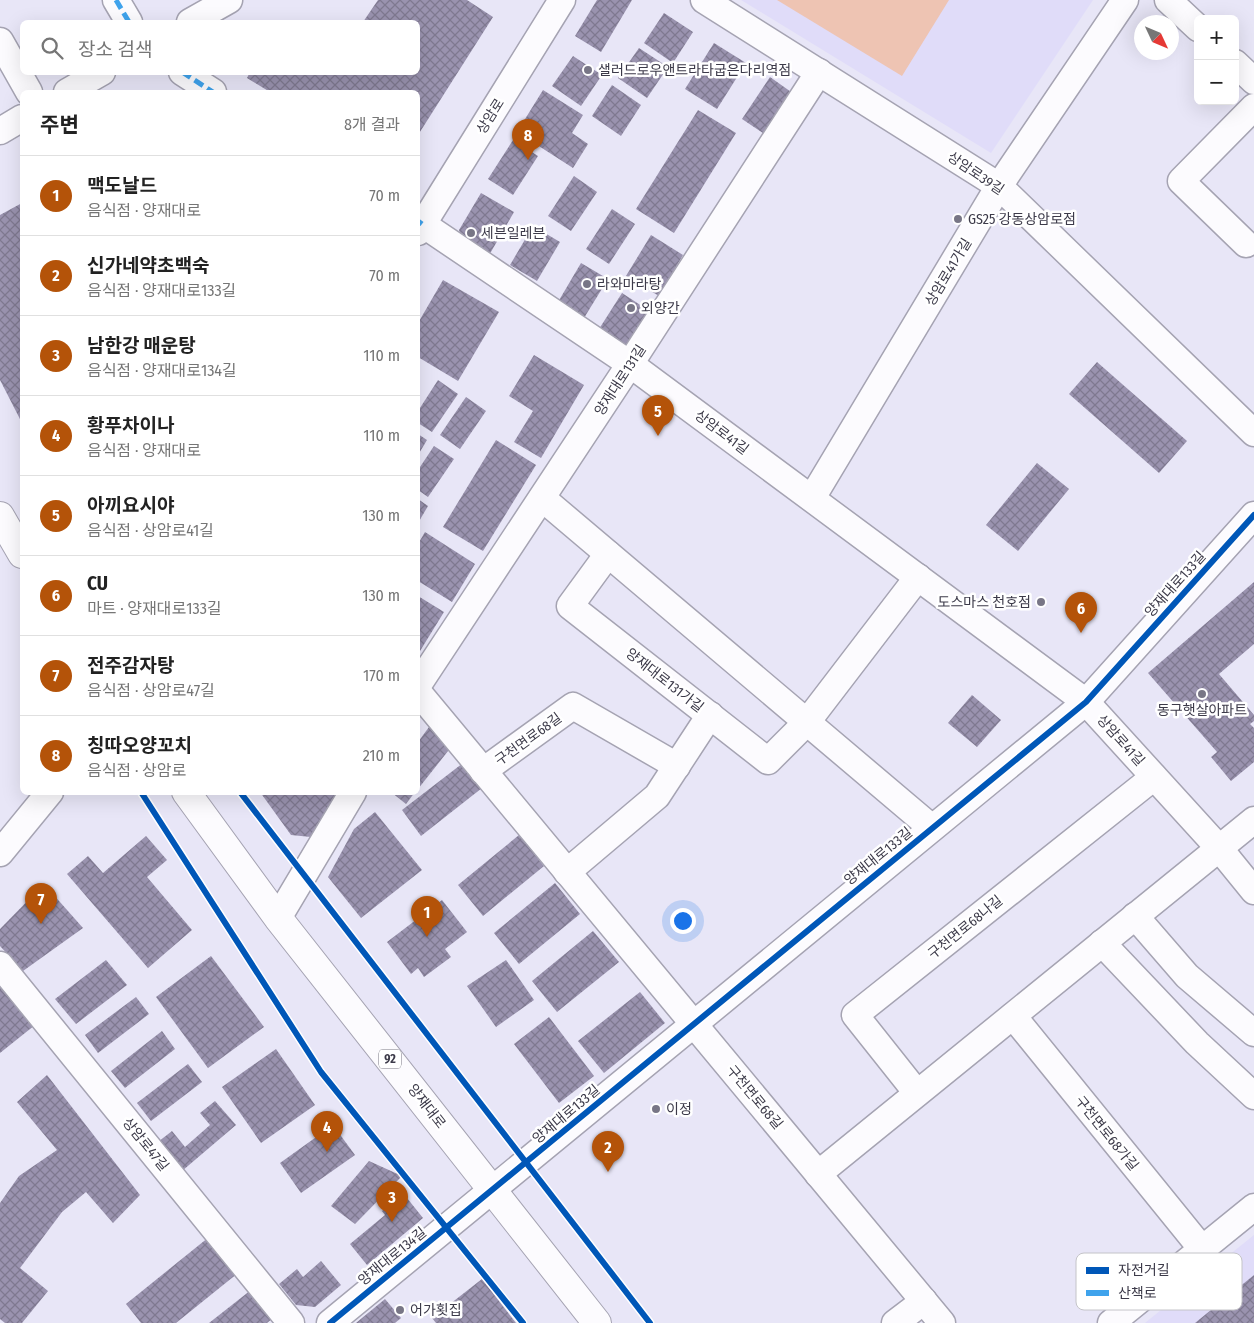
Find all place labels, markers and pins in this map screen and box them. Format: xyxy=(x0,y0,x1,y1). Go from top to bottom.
place label: 샐러드로우앤트라타굽은다리역점 xyxy=(598,62,791,79)
marker: 샐러드로우앤트라타굽은다리역점 xyxy=(582,64,594,76)
pin: 8 xyxy=(512,119,544,160)
place label: GS25 강동상암로점 xyxy=(968,211,1076,228)
marker: GS25 강동상암로점 xyxy=(952,213,964,225)
place label: 세븐일레븐 xyxy=(481,225,546,242)
marker: 세븐일레븐 xyxy=(465,227,477,239)
place label: 라와마라탕 xyxy=(597,276,662,293)
marker: 라와마라탕 xyxy=(581,278,593,290)
place label: 외양간 xyxy=(641,300,680,317)
marker: 외양간 xyxy=(625,302,637,314)
pin: 5 xyxy=(642,395,674,436)
pin: 6 xyxy=(1065,592,1097,633)
place label: 도스마스 천호점 xyxy=(938,594,1031,611)
marker: 도스마스 천호점 xyxy=(1035,596,1047,608)
marker: 동구햇살아파트 xyxy=(1196,688,1208,700)
place label: 동구햇살아파트 xyxy=(1157,702,1247,719)
pin: 7 xyxy=(25,883,57,924)
pin: 1 xyxy=(411,896,443,937)
place label: 이정 xyxy=(666,1101,692,1118)
marker: 이정 xyxy=(650,1103,662,1115)
pin: 4 xyxy=(311,1111,343,1152)
pin: 2 xyxy=(592,1131,624,1172)
pin: 3 xyxy=(376,1181,408,1222)
place label: 어가횟집 xyxy=(410,1302,462,1319)
marker: 어가횟집 xyxy=(394,1304,406,1316)

